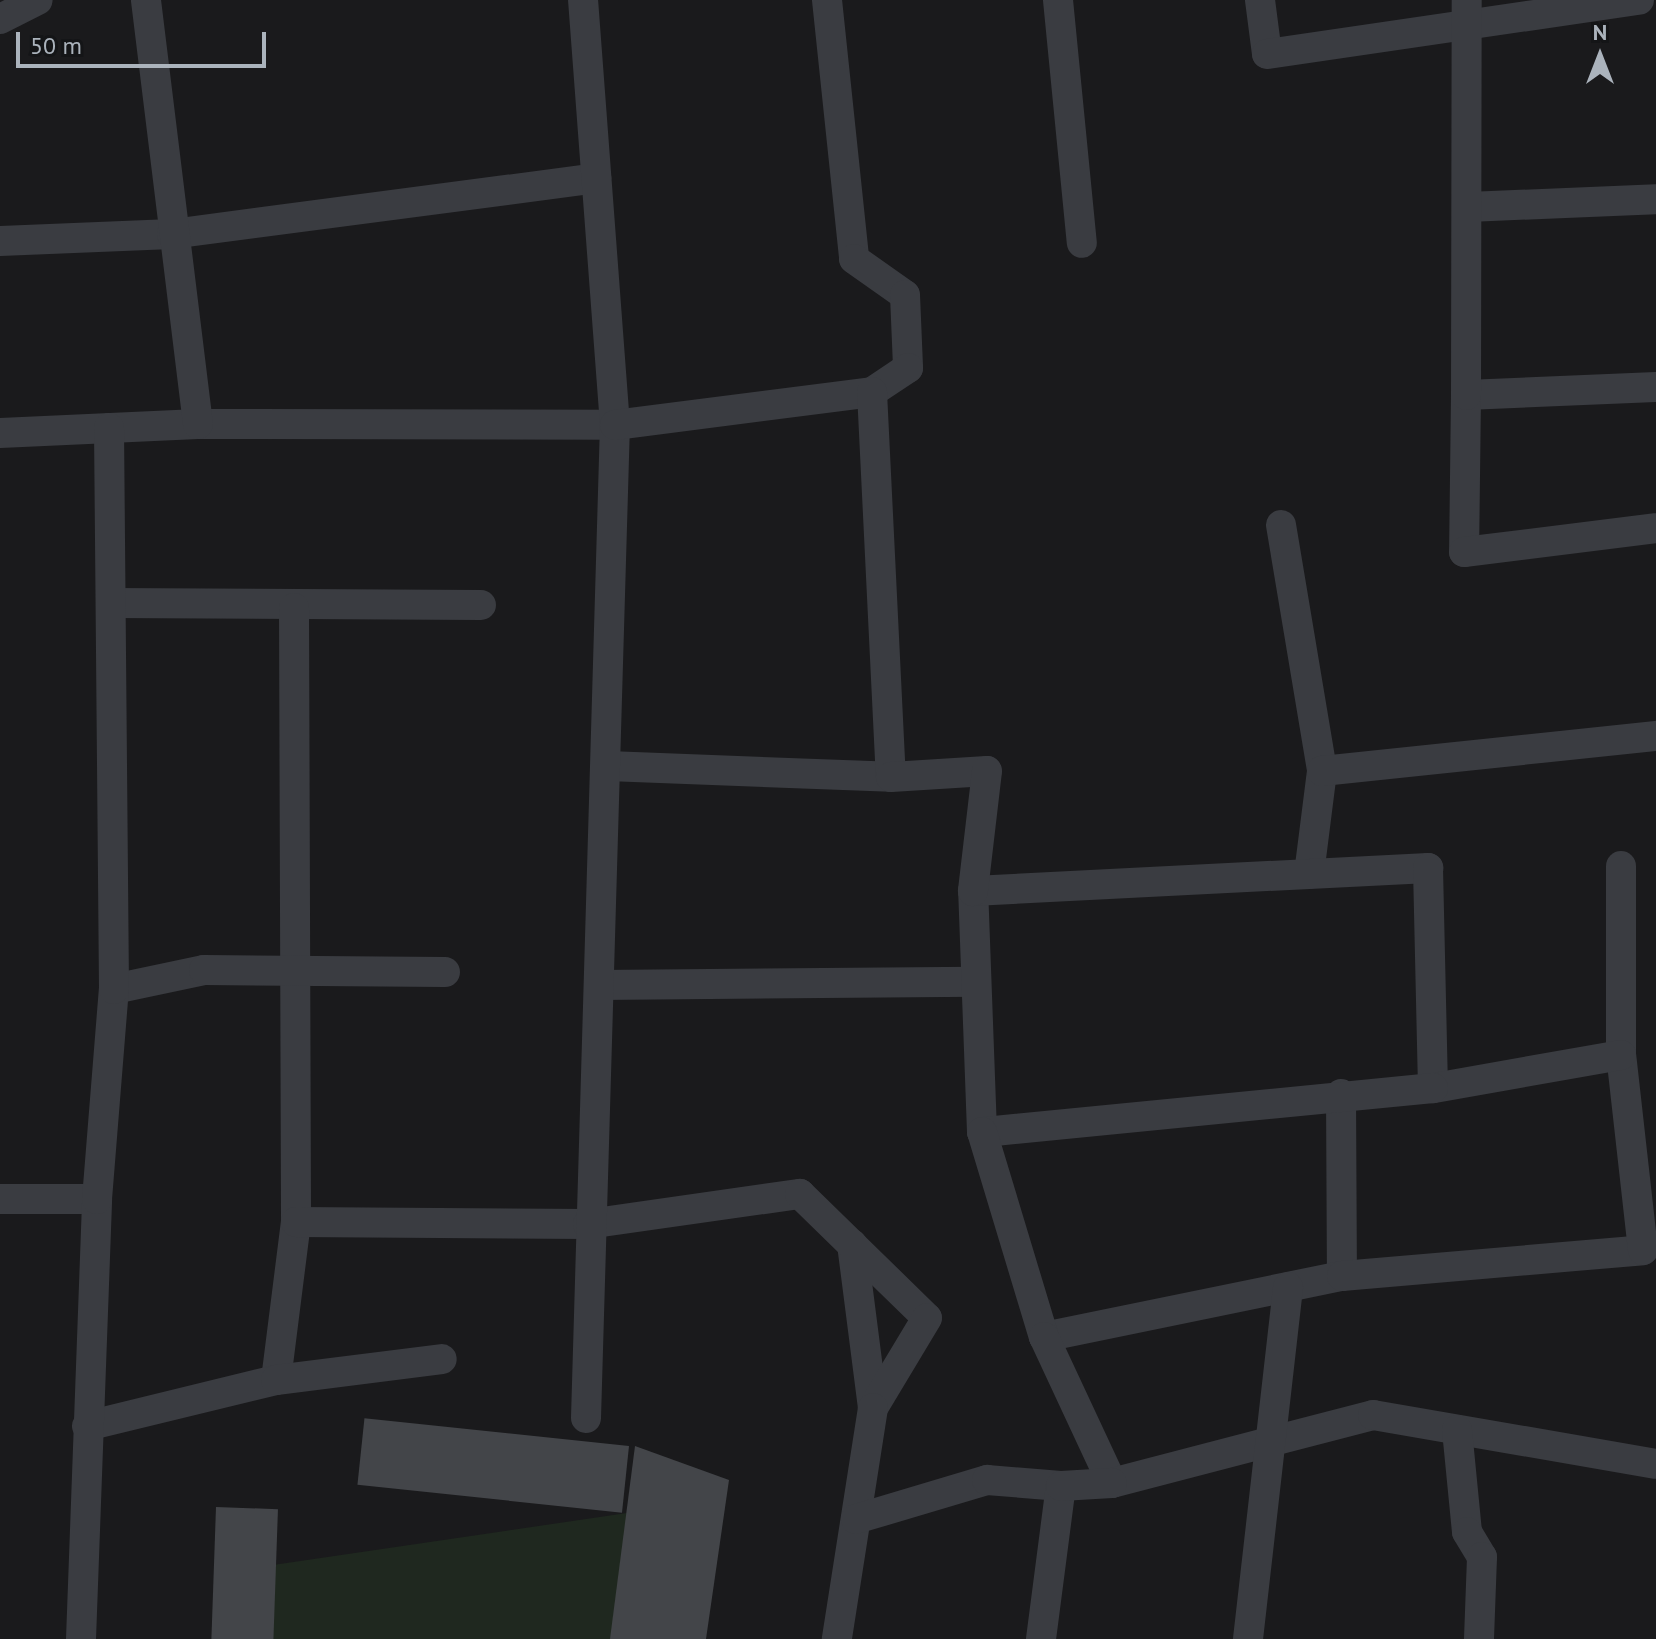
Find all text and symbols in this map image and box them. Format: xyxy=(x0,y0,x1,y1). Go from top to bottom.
scale bar xyxy=(20,16,270,66)
north arrow xyxy=(1560,16,1640,96)
text: N xyxy=(1593,18,1607,46)
text: 50 m xyxy=(30,30,82,61)

